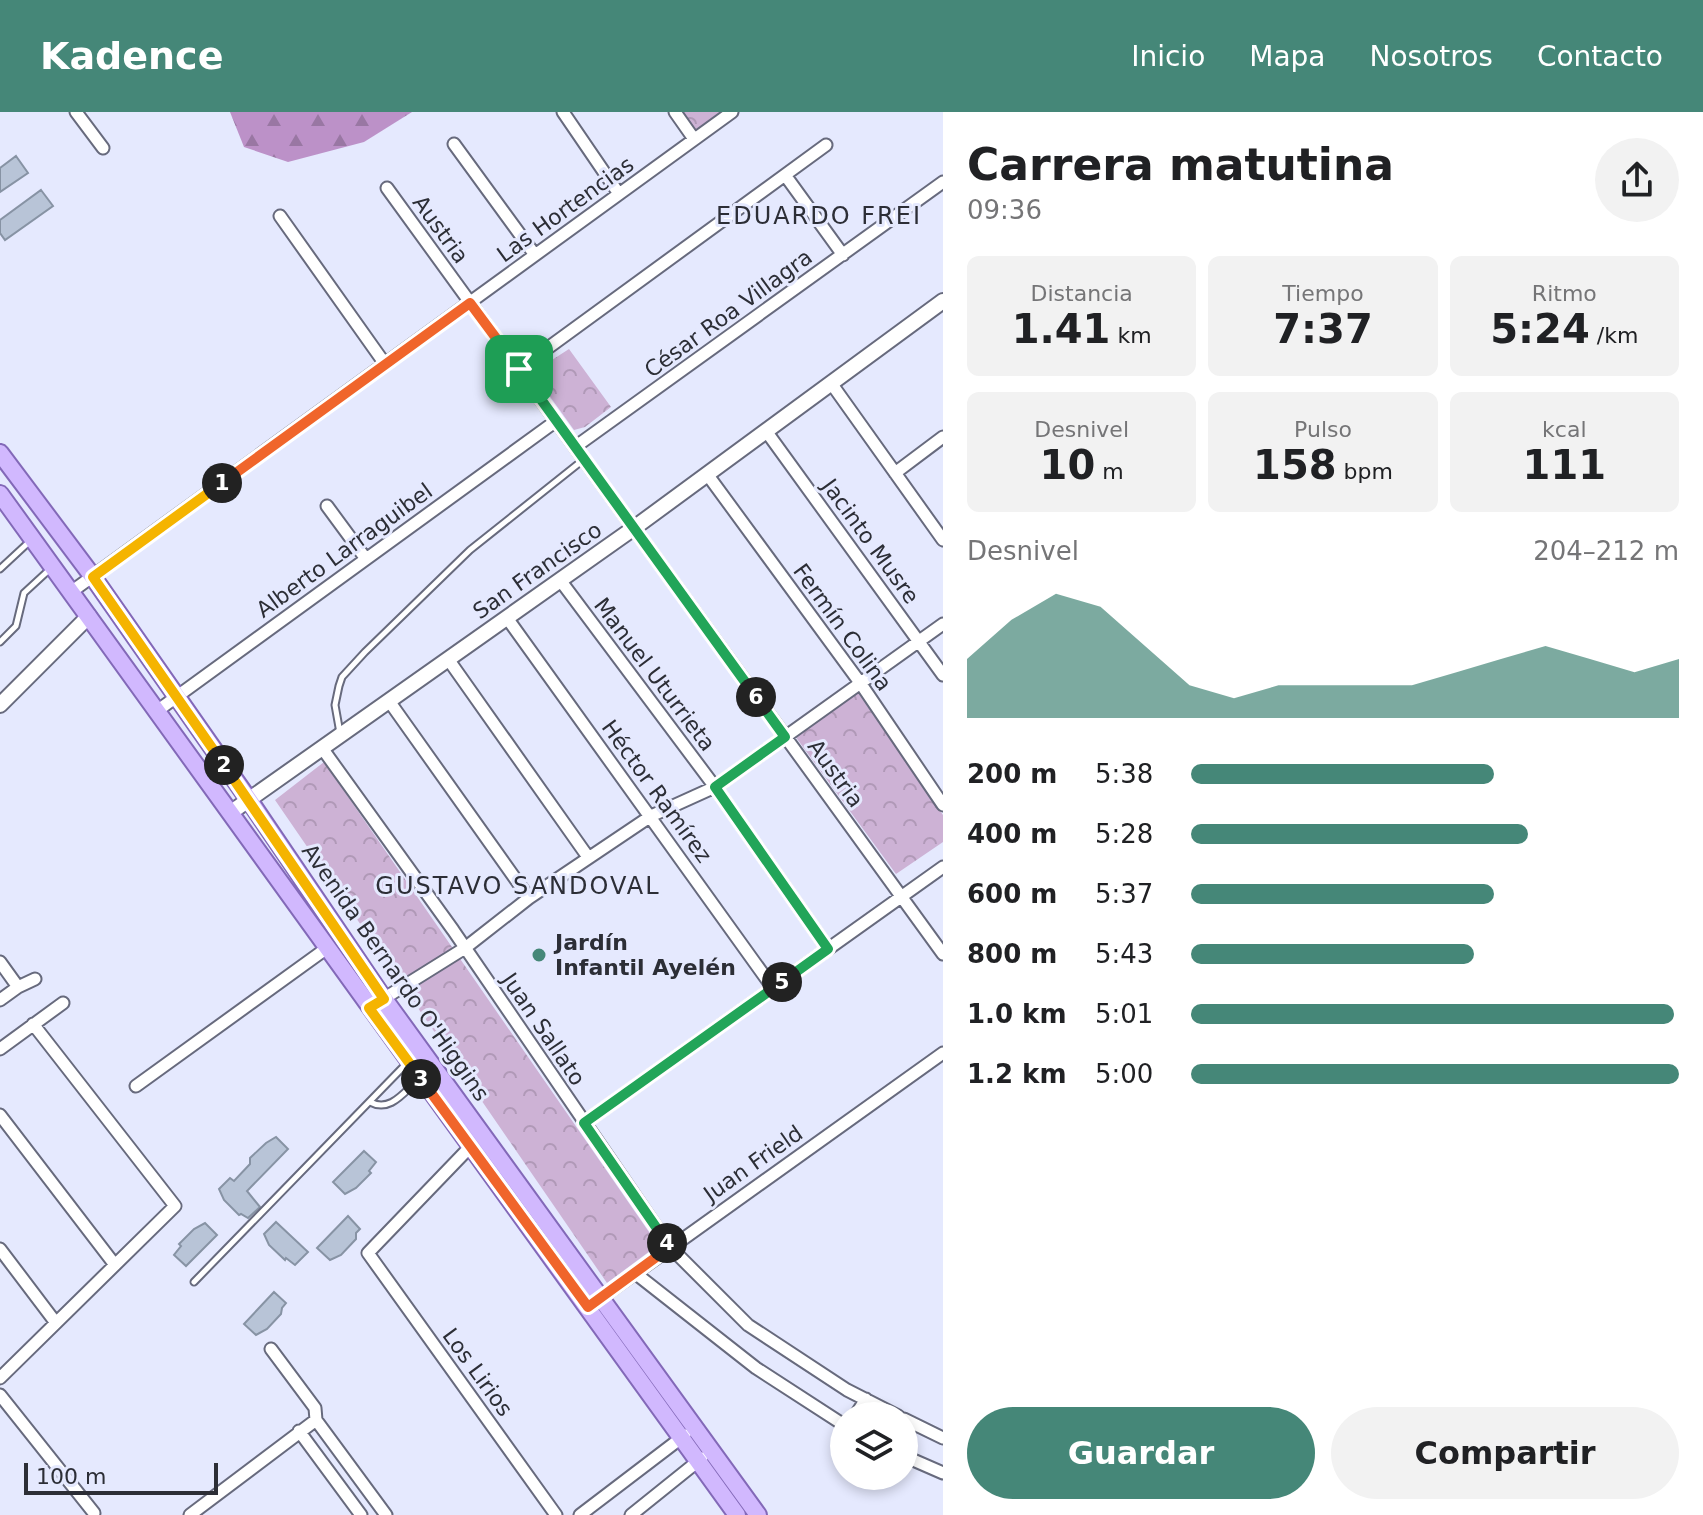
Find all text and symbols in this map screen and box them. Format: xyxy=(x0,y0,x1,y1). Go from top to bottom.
text: Kadence xyxy=(40,34,223,78)
text: Inicio xyxy=(1131,40,1205,73)
text: Mapa xyxy=(1249,40,1326,73)
text: Nosotros xyxy=(1370,40,1493,73)
text: Contacto xyxy=(1537,40,1663,73)
button: share xyxy=(1595,138,1679,222)
text: Carrera matutina xyxy=(967,139,1394,190)
street label: Las Hortencias xyxy=(492,152,638,267)
street label: Austria xyxy=(408,191,474,268)
text: 09:36 xyxy=(967,195,1042,225)
district label: EDUARDO FREI xyxy=(716,202,922,230)
street label: César Roa Villagra xyxy=(640,244,817,383)
text: Distancia xyxy=(1031,281,1133,306)
text: Tiempo xyxy=(1282,281,1364,306)
text: Ritmo xyxy=(1532,281,1597,306)
text: 1.41 xyxy=(1012,306,1110,352)
text: 7:37 xyxy=(1273,306,1373,352)
text: 5:24 xyxy=(1490,306,1590,352)
text: km xyxy=(1110,323,1152,348)
text: /km xyxy=(1590,323,1638,348)
pin xyxy=(485,335,553,403)
icon: arrive xyxy=(497,347,541,391)
text: Desnivel xyxy=(1034,417,1129,442)
text: Pulso xyxy=(1294,417,1352,442)
text: kcal xyxy=(1542,417,1587,442)
text: 10 xyxy=(1040,442,1095,488)
text: 158 xyxy=(1253,442,1337,488)
text: 111 xyxy=(1523,442,1606,488)
text: m xyxy=(1095,459,1124,484)
text: bpm xyxy=(1337,459,1393,484)
pin: 1 xyxy=(202,463,242,503)
text: 1 xyxy=(214,470,230,495)
street label: Jacinto Musre xyxy=(816,473,924,608)
street label: Alberto Larraguibel xyxy=(251,478,437,623)
street label: San Francisco xyxy=(468,517,606,624)
text: Desnivel xyxy=(967,536,1079,566)
text: 204–212 m xyxy=(1533,536,1679,566)
street label: Fermín Colina xyxy=(788,559,897,696)
street label: Manuel Uturrieta xyxy=(589,593,720,756)
pin: 6 xyxy=(736,677,776,717)
text: 6 xyxy=(748,684,764,709)
street label: Héctor Ramírez xyxy=(597,715,717,867)
street label: Austria xyxy=(803,735,869,812)
pin: 2 xyxy=(204,745,244,785)
text: 2 xyxy=(216,752,232,777)
text: 200 m xyxy=(967,759,1057,789)
text: 5:38 xyxy=(1095,759,1153,789)
text: 400 m xyxy=(967,819,1057,849)
text: 5:28 xyxy=(1095,819,1153,849)
street label: Avenida Bernardo O'Higgins xyxy=(297,839,494,1106)
district label: GUSTAVO SANDOVAL xyxy=(375,872,661,900)
text: 600 m xyxy=(967,879,1057,909)
text: 5:37 xyxy=(1095,879,1153,909)
place label: Jardín Infantil Ayelén xyxy=(553,930,736,980)
text: 800 m xyxy=(967,939,1057,969)
text: 5:43 xyxy=(1095,939,1153,969)
marker: Jardín Infantil Ayelén xyxy=(530,946,548,964)
pin: 5 xyxy=(762,962,802,1002)
street label: Juan Sallato xyxy=(496,967,590,1090)
text: 5 xyxy=(774,969,790,994)
text: 1.0 km xyxy=(967,999,1067,1029)
text: 5:01 xyxy=(1095,999,1153,1029)
pin: 3 xyxy=(401,1059,441,1099)
text: 1.2 km xyxy=(967,1059,1067,1089)
text: 5:00 xyxy=(1095,1059,1153,1089)
text: 3 xyxy=(413,1066,429,1091)
street label: Juan Frield xyxy=(698,1120,807,1208)
pin: 4 xyxy=(647,1223,687,1263)
text: 4 xyxy=(659,1230,675,1255)
street label: Los Lirios xyxy=(437,1324,518,1421)
map controls xyxy=(830,1402,918,1490)
button: layers xyxy=(830,1402,918,1490)
button: Guardar xyxy=(967,1407,1315,1499)
button: Compartir xyxy=(1331,1407,1679,1499)
scale bar xyxy=(24,1459,218,1495)
text: 100 m xyxy=(36,1464,106,1489)

